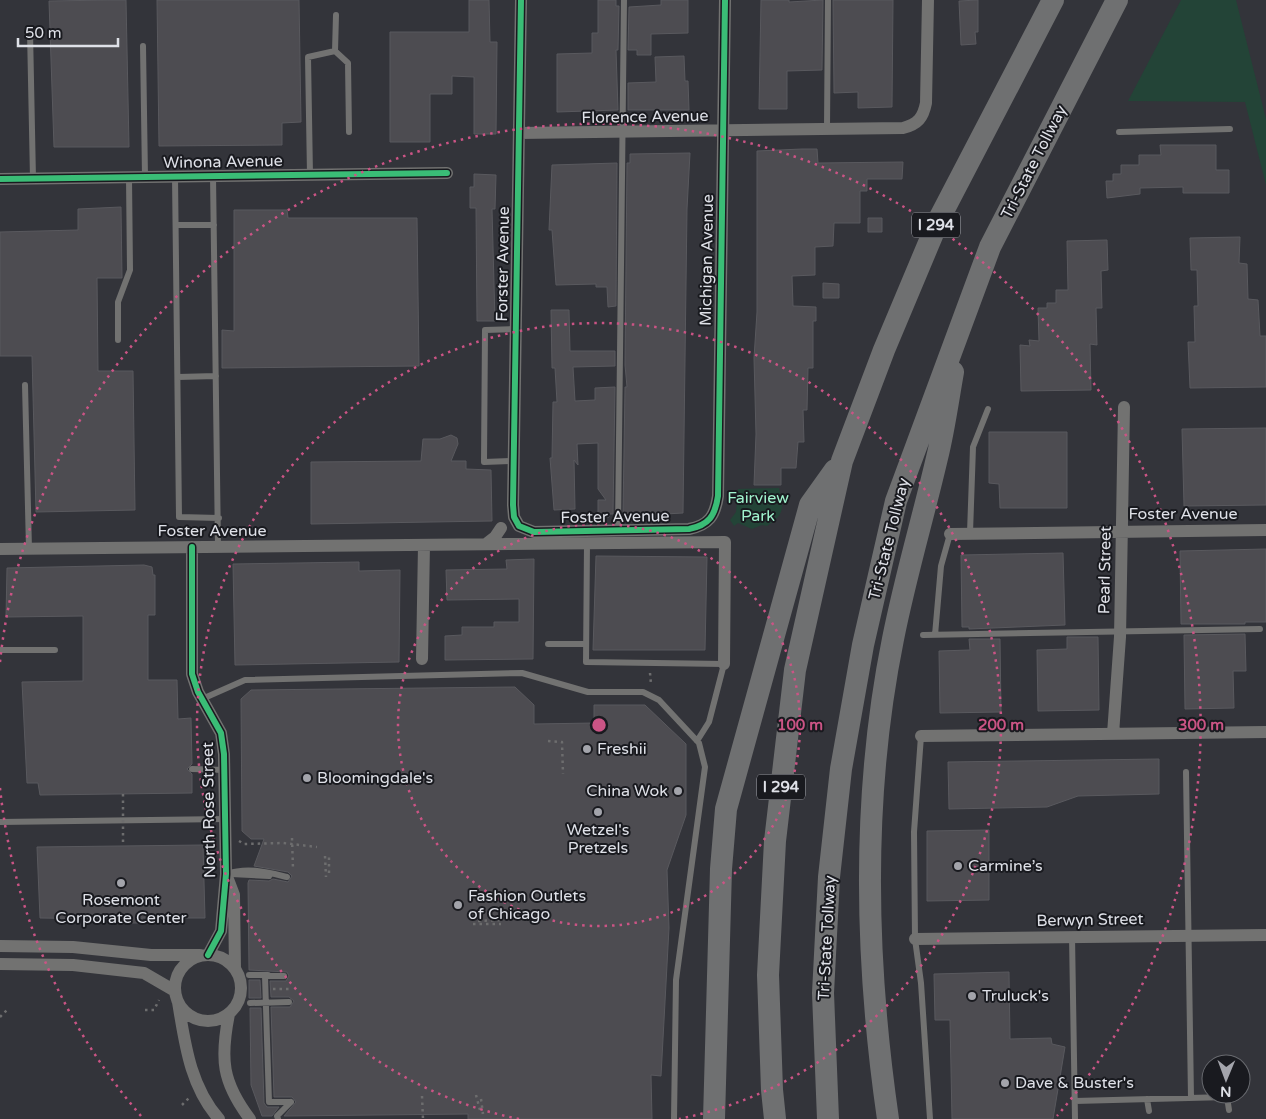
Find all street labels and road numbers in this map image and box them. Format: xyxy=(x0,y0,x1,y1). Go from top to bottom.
street label: Tri-State Tollway xyxy=(997,101,1072,222)
street label: Florence Avenue xyxy=(581,106,709,128)
street label: Winona Avenue xyxy=(163,151,283,173)
street label: Michigan Avenue xyxy=(696,194,718,326)
street label: Forster Avenue xyxy=(492,206,514,322)
road number: I 294 xyxy=(912,212,960,238)
street label: Tri-State Tollway xyxy=(864,475,914,602)
street label: Foster Avenue xyxy=(1128,504,1238,524)
street label: Foster Avenue xyxy=(560,506,670,528)
street label: Foster Avenue xyxy=(157,521,267,541)
street label: Pearl Street xyxy=(1094,526,1116,614)
street label: North Rose Street xyxy=(198,742,220,878)
road number: I 294 xyxy=(757,774,805,800)
street label: Tri-State Tollway xyxy=(814,875,840,1001)
street label: Berwyn Street xyxy=(1036,909,1144,931)

